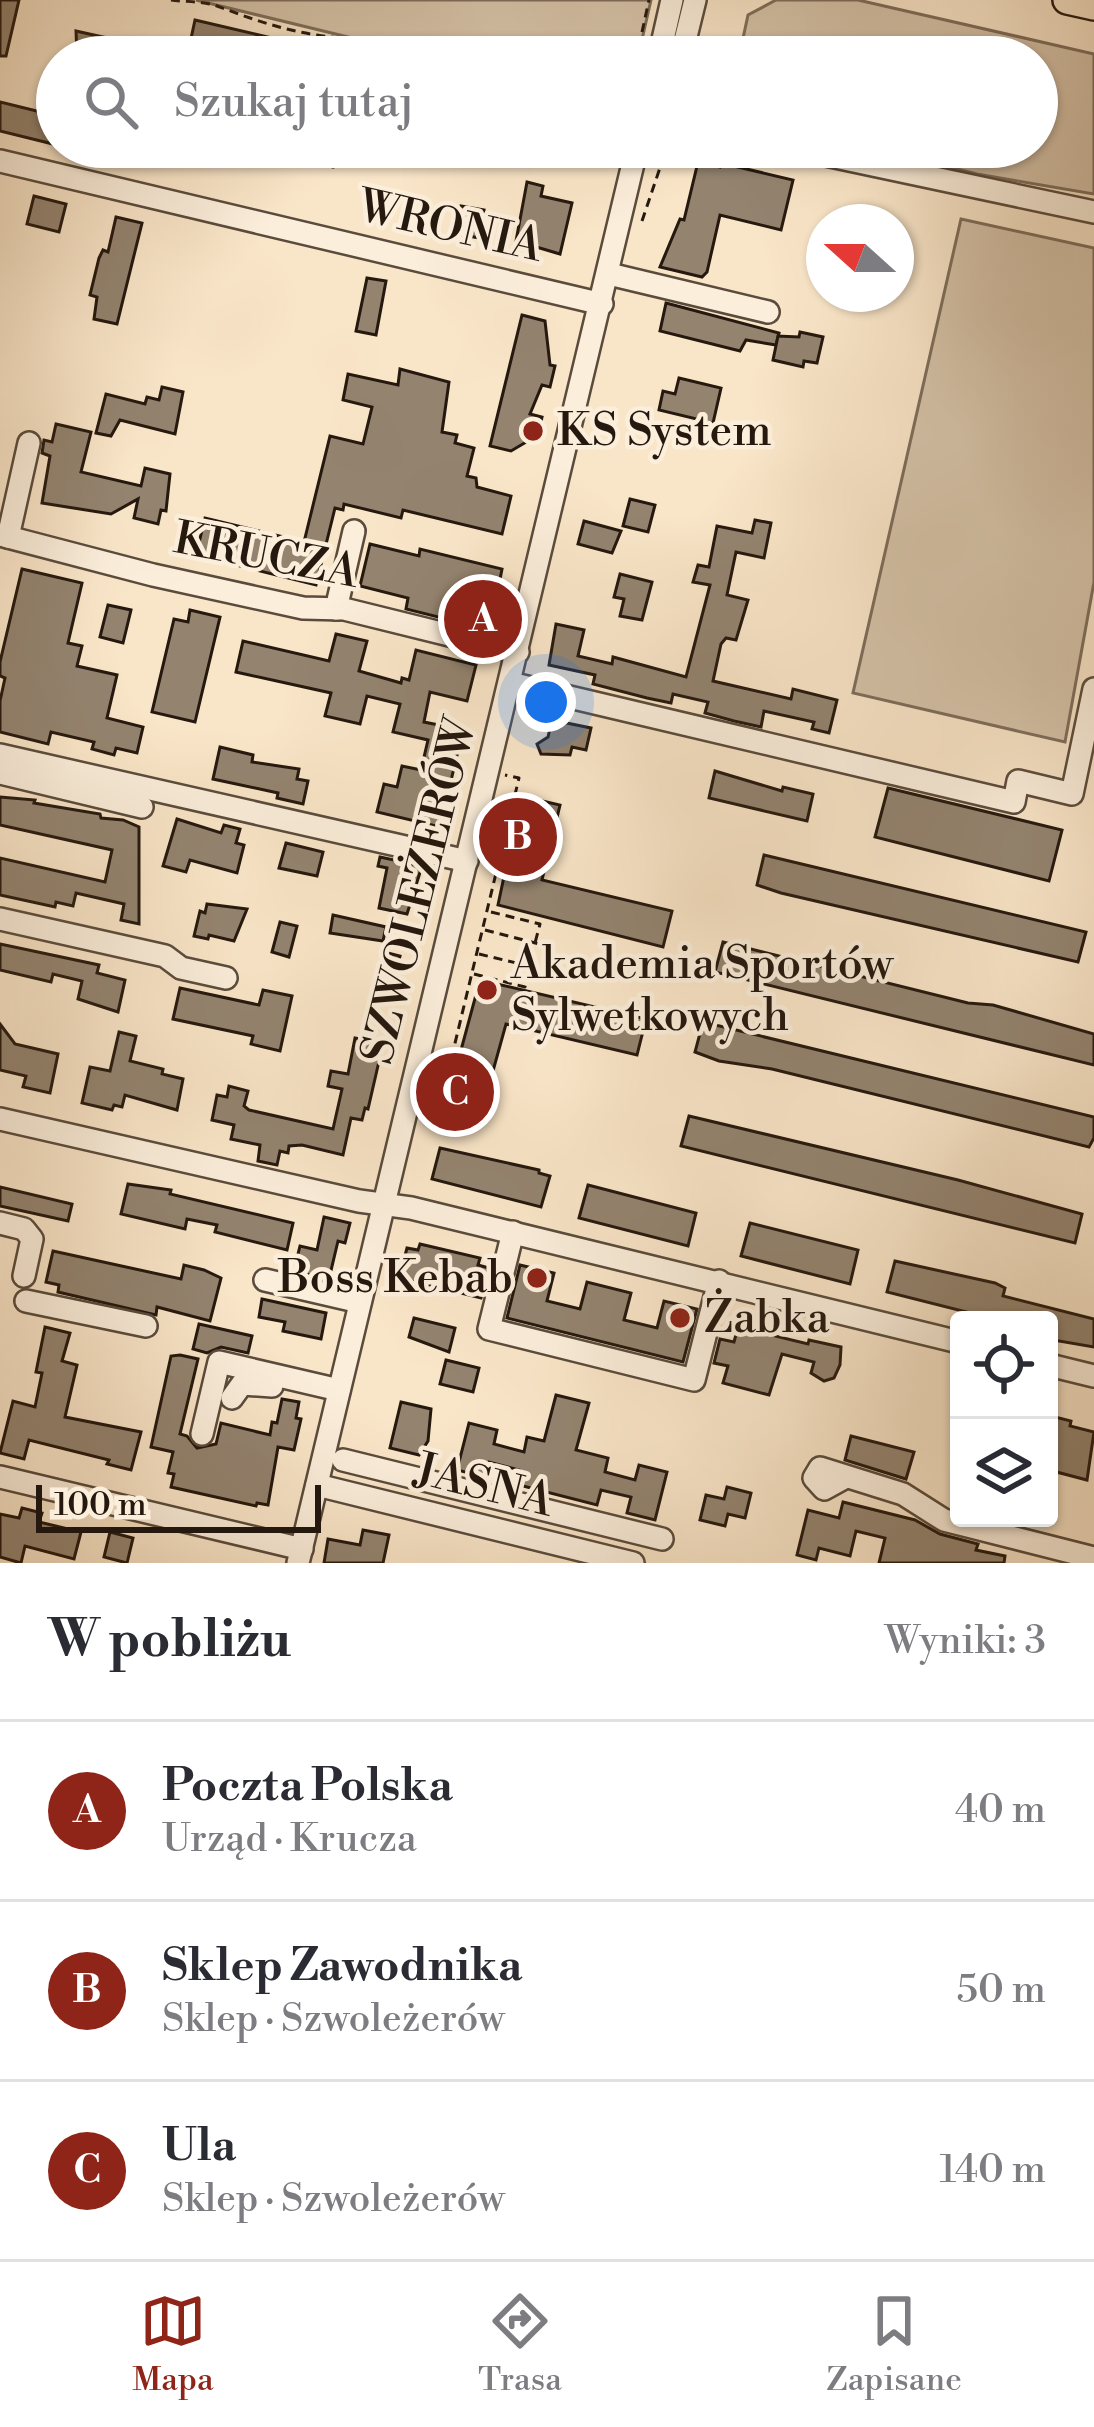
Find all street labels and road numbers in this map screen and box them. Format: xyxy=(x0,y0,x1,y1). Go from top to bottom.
street label: WRONIA xyxy=(350,178,549,276)
street label: KRUCZA xyxy=(169,510,364,602)
street label: SZWOLEŻERÓW xyxy=(347,710,491,1070)
street label: JASNA xyxy=(407,1441,560,1531)

